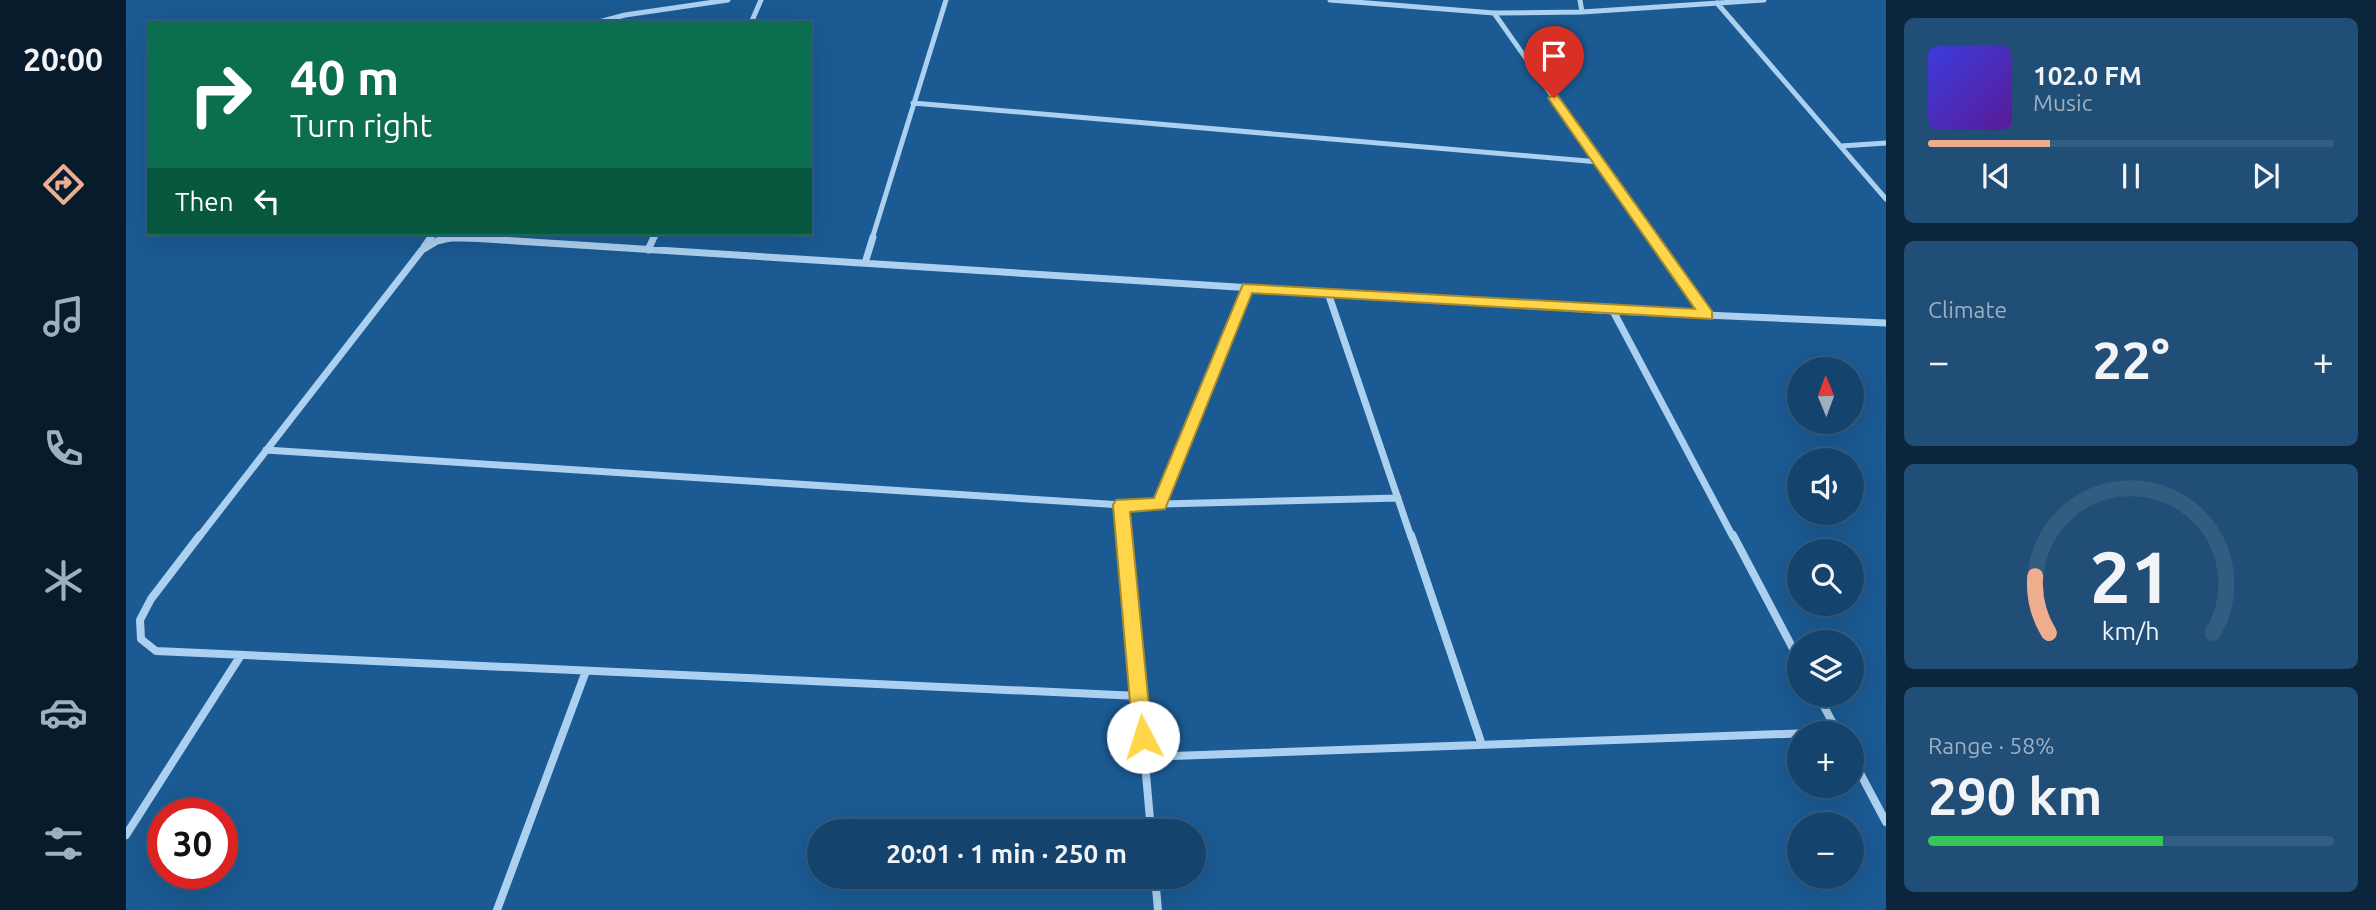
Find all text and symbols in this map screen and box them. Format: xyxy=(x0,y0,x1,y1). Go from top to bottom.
pin xyxy=(1524,26,1584,98)
icon: arrive xyxy=(1535,37,1573,75)
text: 20:00 xyxy=(23,41,103,77)
icon: right xyxy=(175,49,266,140)
text: 40 m xyxy=(290,49,399,104)
text: 102.0 FM xyxy=(2033,61,2142,90)
text: Music xyxy=(2033,90,2092,115)
text: Turn right xyxy=(290,107,432,143)
icon: previous xyxy=(1977,157,2015,195)
icon: pause xyxy=(2112,157,2150,195)
icon: next xyxy=(2247,157,2285,195)
icon: directions xyxy=(39,160,88,209)
icon: left xyxy=(248,182,286,220)
text: Then xyxy=(175,187,234,216)
icon: music xyxy=(39,292,88,341)
text: Climate xyxy=(1928,297,2007,322)
text: 22° xyxy=(2092,331,2170,389)
text: − xyxy=(1928,340,1949,382)
text: + xyxy=(2313,340,2334,382)
north arrow xyxy=(1787,357,1864,434)
map controls xyxy=(1787,357,1864,889)
icon: phone xyxy=(39,424,88,473)
button: sound xyxy=(1787,448,1864,525)
text: 21 xyxy=(2090,535,2172,617)
button: search xyxy=(1787,539,1864,616)
icon: climate xyxy=(39,556,88,605)
text: km/h xyxy=(2102,616,2160,644)
button: layers xyxy=(1787,630,1864,707)
icon: car xyxy=(39,688,88,737)
position arrow xyxy=(1106,700,1180,774)
button: + xyxy=(1787,721,1864,798)
text: Range · 58% xyxy=(1928,733,2055,758)
text: 290 km xyxy=(1928,767,2102,825)
speed limit sign: 30 xyxy=(147,798,238,889)
button: − xyxy=(1787,812,1864,889)
icon: filters xyxy=(39,819,88,868)
text: 20:01 · 1 min · 250 m xyxy=(886,839,1127,868)

